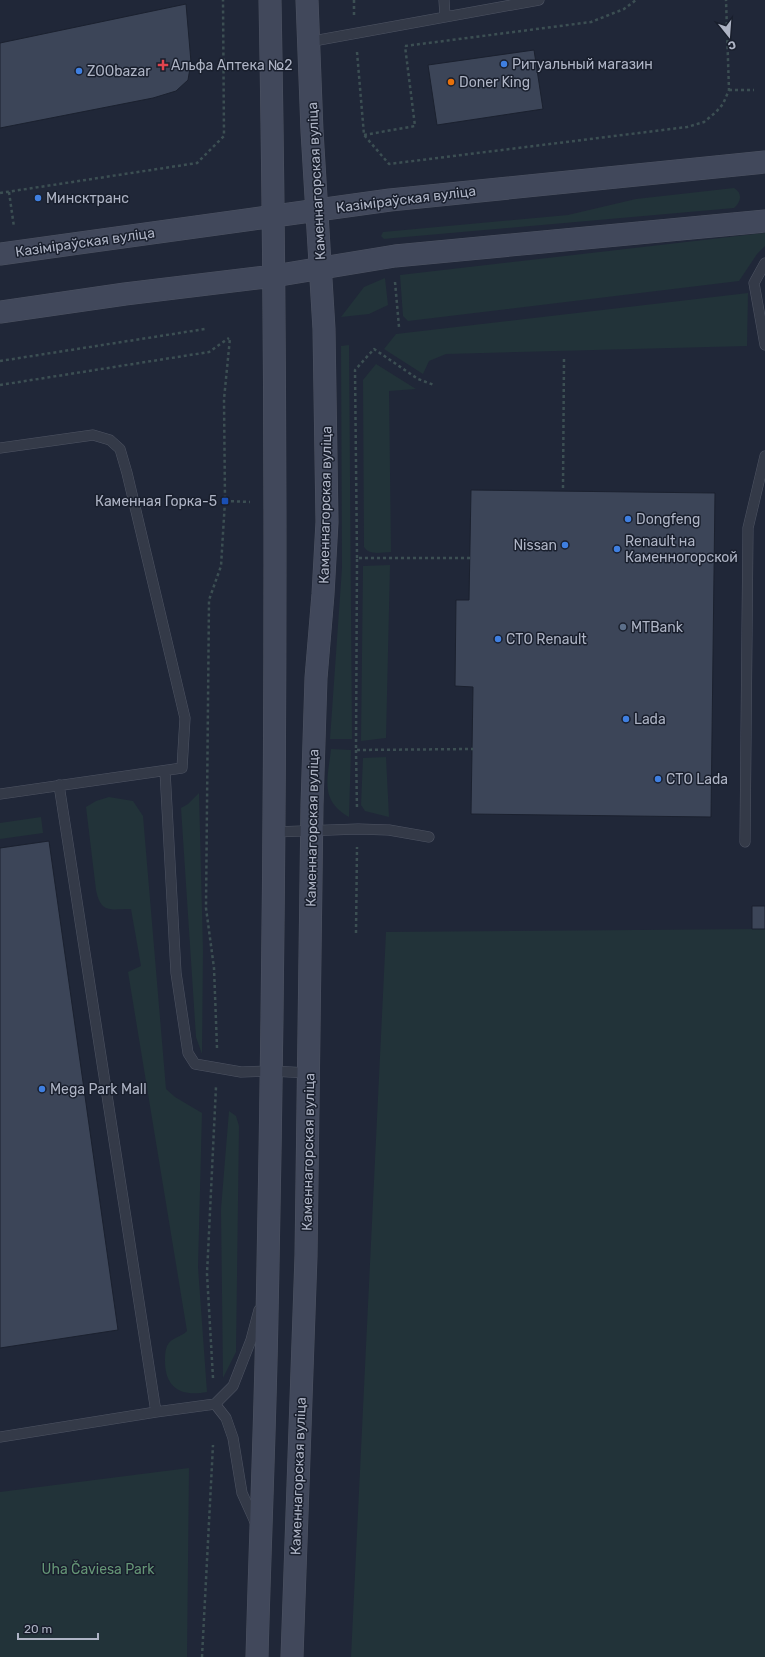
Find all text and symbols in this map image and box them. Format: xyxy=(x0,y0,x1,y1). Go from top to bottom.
north arrow xyxy=(709,16,749,56)
text: С xyxy=(726,38,737,53)
place label: Ритуальный магазин xyxy=(512,56,653,73)
place label: Альфа Аптека №2 xyxy=(171,57,292,74)
marker: Ритуальный магазин xyxy=(499,59,509,69)
marker: Альфа Аптека №2 xyxy=(158,60,168,70)
place label: ZOObazar xyxy=(87,63,151,80)
marker: ZOObazar xyxy=(74,66,84,76)
place label: Doner King xyxy=(459,74,530,91)
marker: Doner King xyxy=(446,77,456,87)
street label: Каменнагорская вуліца xyxy=(304,102,329,260)
street label: Казіміраўская вуліца xyxy=(335,182,477,217)
place label: Минсктранс xyxy=(46,190,129,207)
marker: Минсктранс xyxy=(33,193,43,203)
street label: Казіміраўская вуліца xyxy=(14,224,156,261)
street label: Каменнагорская вуліца xyxy=(316,426,335,584)
place label: Каменная Горка-5 xyxy=(95,493,217,510)
marker: Каменная Горка-5 xyxy=(220,496,230,506)
place label: Dongfeng xyxy=(636,511,700,528)
marker: Dongfeng xyxy=(623,514,633,524)
place label: Renault на Каменногорской xyxy=(625,533,738,566)
place label: Nissan xyxy=(513,537,557,554)
marker: Nissan xyxy=(560,540,570,550)
marker: Renault на Каменногорской xyxy=(612,544,622,554)
place label: MTBank xyxy=(631,619,684,636)
marker: MTBank xyxy=(618,622,628,632)
place label: СТО Renault xyxy=(506,631,587,648)
marker: СТО Renault xyxy=(493,634,503,644)
place label: Lada xyxy=(634,711,666,728)
marker: Lada xyxy=(621,714,631,724)
street label: Каменнагорская вуліца xyxy=(303,749,322,907)
place label: СТО Lada xyxy=(666,771,728,788)
marker: СТО Lada xyxy=(653,774,663,784)
street label: Каменнагорская вуліца xyxy=(299,1073,318,1231)
place label: Mega Park Mall xyxy=(50,1081,147,1098)
marker: Mega Park Mall xyxy=(37,1084,47,1094)
street label: Каменнагорская вуліца xyxy=(287,1397,310,1555)
park label: Uha Čaviesa Park xyxy=(42,1560,155,1578)
scale bar xyxy=(18,1615,98,1641)
text: 20 m xyxy=(24,1622,52,1636)

